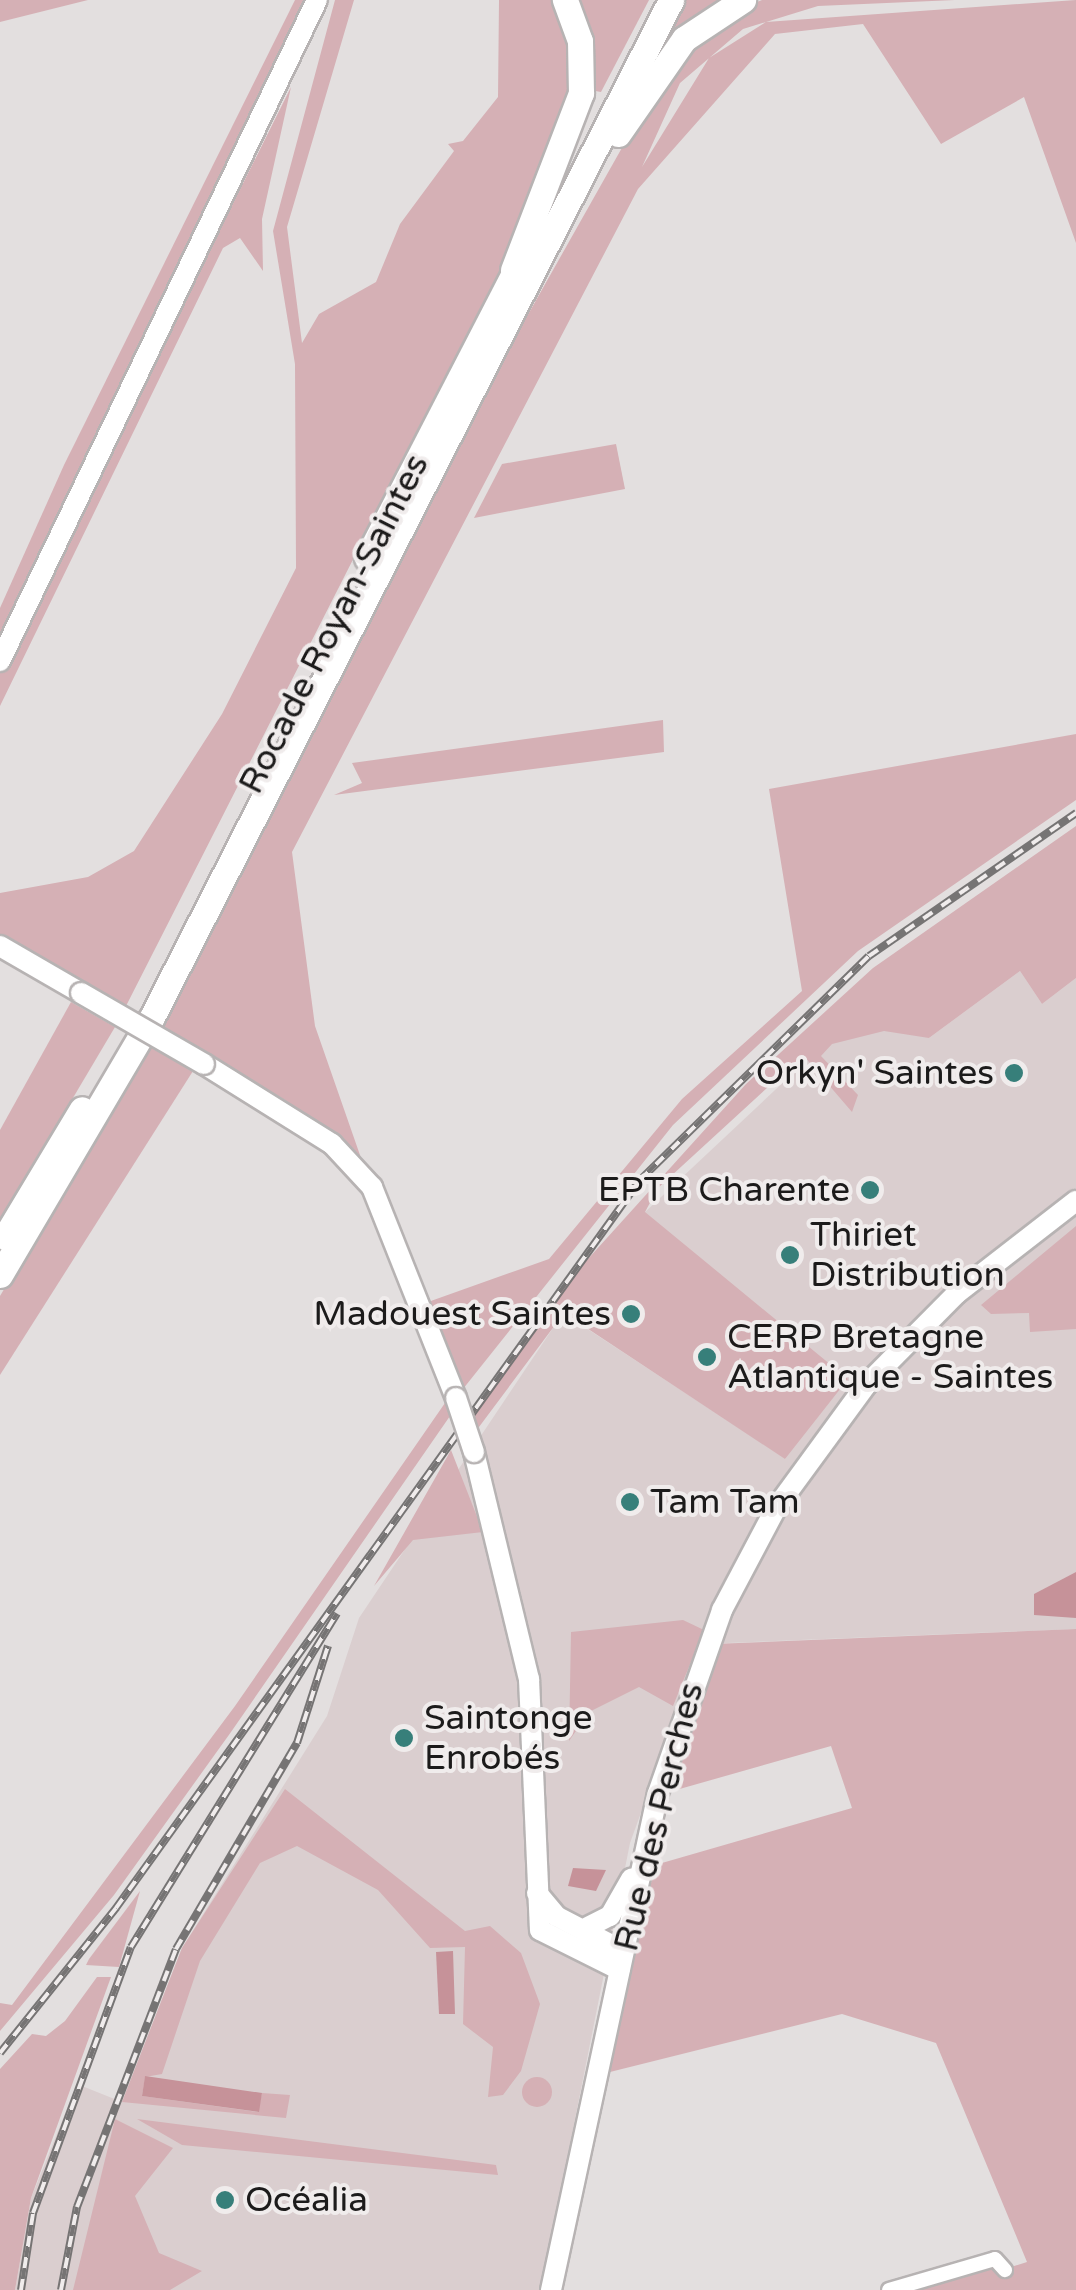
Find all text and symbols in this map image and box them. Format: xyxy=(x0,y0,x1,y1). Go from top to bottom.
street label: Rocade Royan-Saintes xyxy=(230,447,438,801)
place label: Orkyn' Saintes xyxy=(756,1052,994,1094)
marker: Orkyn' Saintes xyxy=(1003,1062,1025,1084)
place label: EPTB Charente xyxy=(598,1169,850,1211)
marker: EPTB Charente xyxy=(859,1179,881,1201)
place label: Thiriet Distribution xyxy=(810,1214,1005,1296)
marker: Thiriet Distribution xyxy=(779,1244,801,1266)
place label: Madouest Saintes xyxy=(313,1293,611,1335)
marker: Madouest Saintes xyxy=(620,1303,642,1325)
place label: CERP Bretagne Atlantique - Saintes xyxy=(727,1316,1053,1398)
marker: CERP Bretagne Atlantique - Saintes xyxy=(696,1346,718,1368)
place label: Tam Tam xyxy=(650,1481,800,1523)
marker: Tam Tam xyxy=(619,1491,641,1513)
street label: Rue des Perches xyxy=(605,1678,713,1956)
place label: Saintonge Enrobés xyxy=(424,1697,592,1779)
marker: Saintonge Enrobés xyxy=(393,1727,415,1749)
place label: Océalia xyxy=(245,2179,368,2221)
marker: Océalia xyxy=(214,2189,236,2211)

